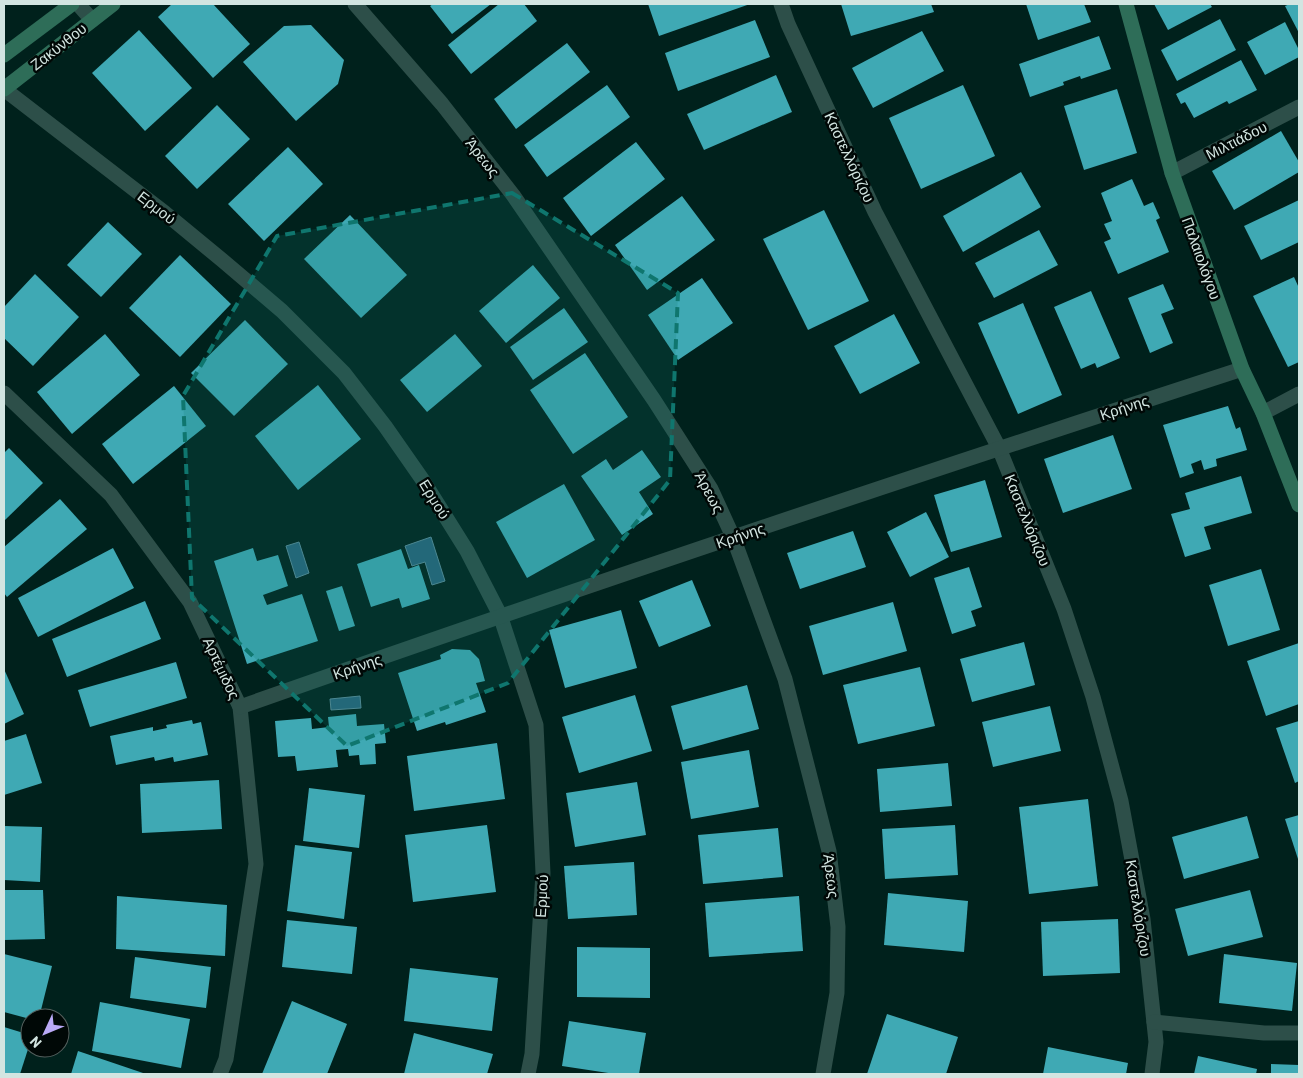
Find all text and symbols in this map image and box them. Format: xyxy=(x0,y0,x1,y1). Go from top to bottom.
street label: Ζακύνθου xyxy=(26,19,90,73)
street label: Καστελλόριζου xyxy=(821,109,879,205)
street label: Μιλτιάδου xyxy=(1202,117,1270,163)
street label: Άρεως xyxy=(462,134,504,180)
street label: Ερμού xyxy=(134,187,180,227)
street label: Παλαιολόγου xyxy=(1179,214,1225,302)
street label: Κρήνης xyxy=(1097,391,1151,423)
street label: Άρεως xyxy=(692,468,728,516)
street label: Καστελλόριζου xyxy=(1001,471,1055,569)
street label: Ερμού xyxy=(416,476,454,522)
street label: Κρήνης xyxy=(713,518,767,552)
street label: Αρτέμιδος xyxy=(200,634,244,702)
street label: Κρήνης xyxy=(330,649,384,683)
street label: Άρεως xyxy=(820,853,844,899)
street label: Καστελλόριζου xyxy=(1122,858,1156,958)
street label: Ερμού xyxy=(531,874,551,918)
north arrow xyxy=(20,1008,70,1058)
text: N xyxy=(26,1033,45,1052)

